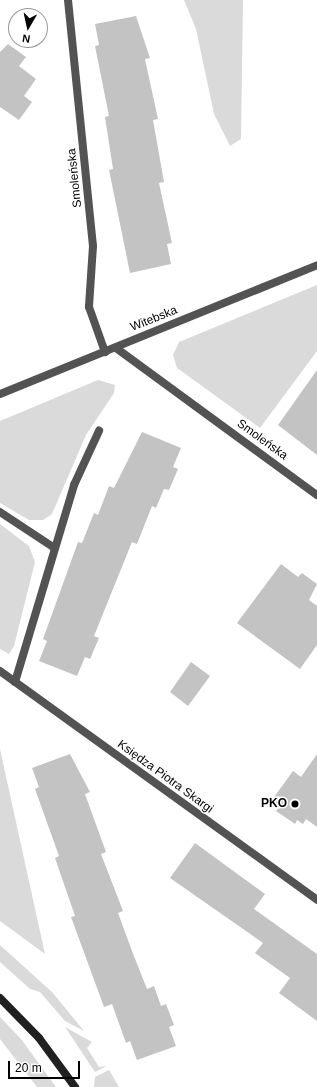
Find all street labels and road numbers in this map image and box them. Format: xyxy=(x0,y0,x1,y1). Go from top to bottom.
street label: Smoleńska xyxy=(65,148,85,208)
street label: Witebska xyxy=(128,303,180,335)
street label: Smoleńska xyxy=(234,417,290,463)
street label: Księdza Piotra Skargi xyxy=(114,737,216,817)

